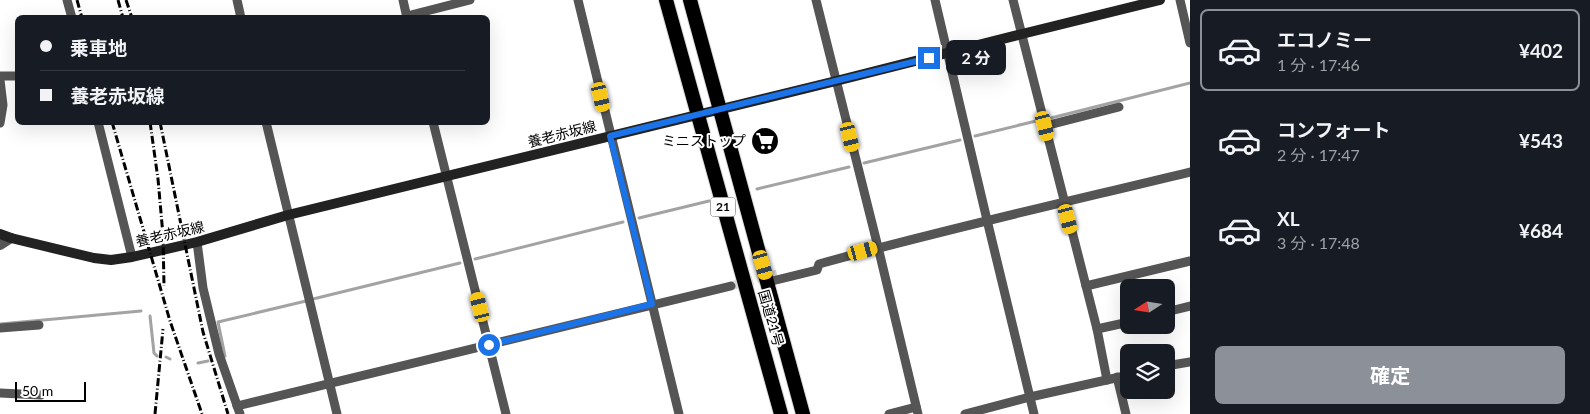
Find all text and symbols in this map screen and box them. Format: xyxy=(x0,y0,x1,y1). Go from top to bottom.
icon: car xyxy=(1217,28,1262,73)
text: エコノミー xyxy=(1277,28,1372,51)
text: 乗車地 xyxy=(70,36,127,59)
text: ¥402 xyxy=(1519,39,1563,62)
callout: 2 分 xyxy=(946,40,1006,76)
route end xyxy=(918,47,940,69)
text: 2 分 xyxy=(961,48,991,67)
text: 1 分 · 17:46 xyxy=(1277,55,1360,74)
car xyxy=(590,81,611,113)
text: 養老赤坂線 xyxy=(70,84,165,107)
car xyxy=(1034,110,1055,142)
street label: 養老赤坂線 xyxy=(526,117,598,150)
icon: car xyxy=(1217,118,1262,163)
text: コンフォート xyxy=(1277,118,1390,141)
car xyxy=(839,121,860,153)
supermarket icon: ミニストップ xyxy=(750,126,780,156)
text: ¥543 xyxy=(1519,129,1563,152)
place label: ミニストップ xyxy=(662,132,746,149)
text: 2 分 · 17:47 xyxy=(1277,145,1360,164)
road number: 21 xyxy=(710,198,736,216)
car xyxy=(1056,203,1079,235)
text: XL xyxy=(1277,207,1300,230)
icon: car xyxy=(1217,208,1262,253)
street label: 養老赤坂線 xyxy=(134,217,206,250)
text: ¥684 xyxy=(1519,219,1563,242)
text: 3 分 · 17:48 xyxy=(1277,233,1360,252)
car xyxy=(846,240,879,262)
car xyxy=(751,249,774,281)
north arrow xyxy=(1120,279,1175,334)
map controls xyxy=(1120,279,1175,399)
street label: 国道21号 xyxy=(755,288,788,348)
car xyxy=(469,291,490,323)
route start xyxy=(478,334,500,356)
button: layers xyxy=(1120,344,1175,399)
button: 確定 xyxy=(1215,346,1565,404)
scale bar xyxy=(15,379,86,402)
text: 50 m xyxy=(22,382,53,399)

